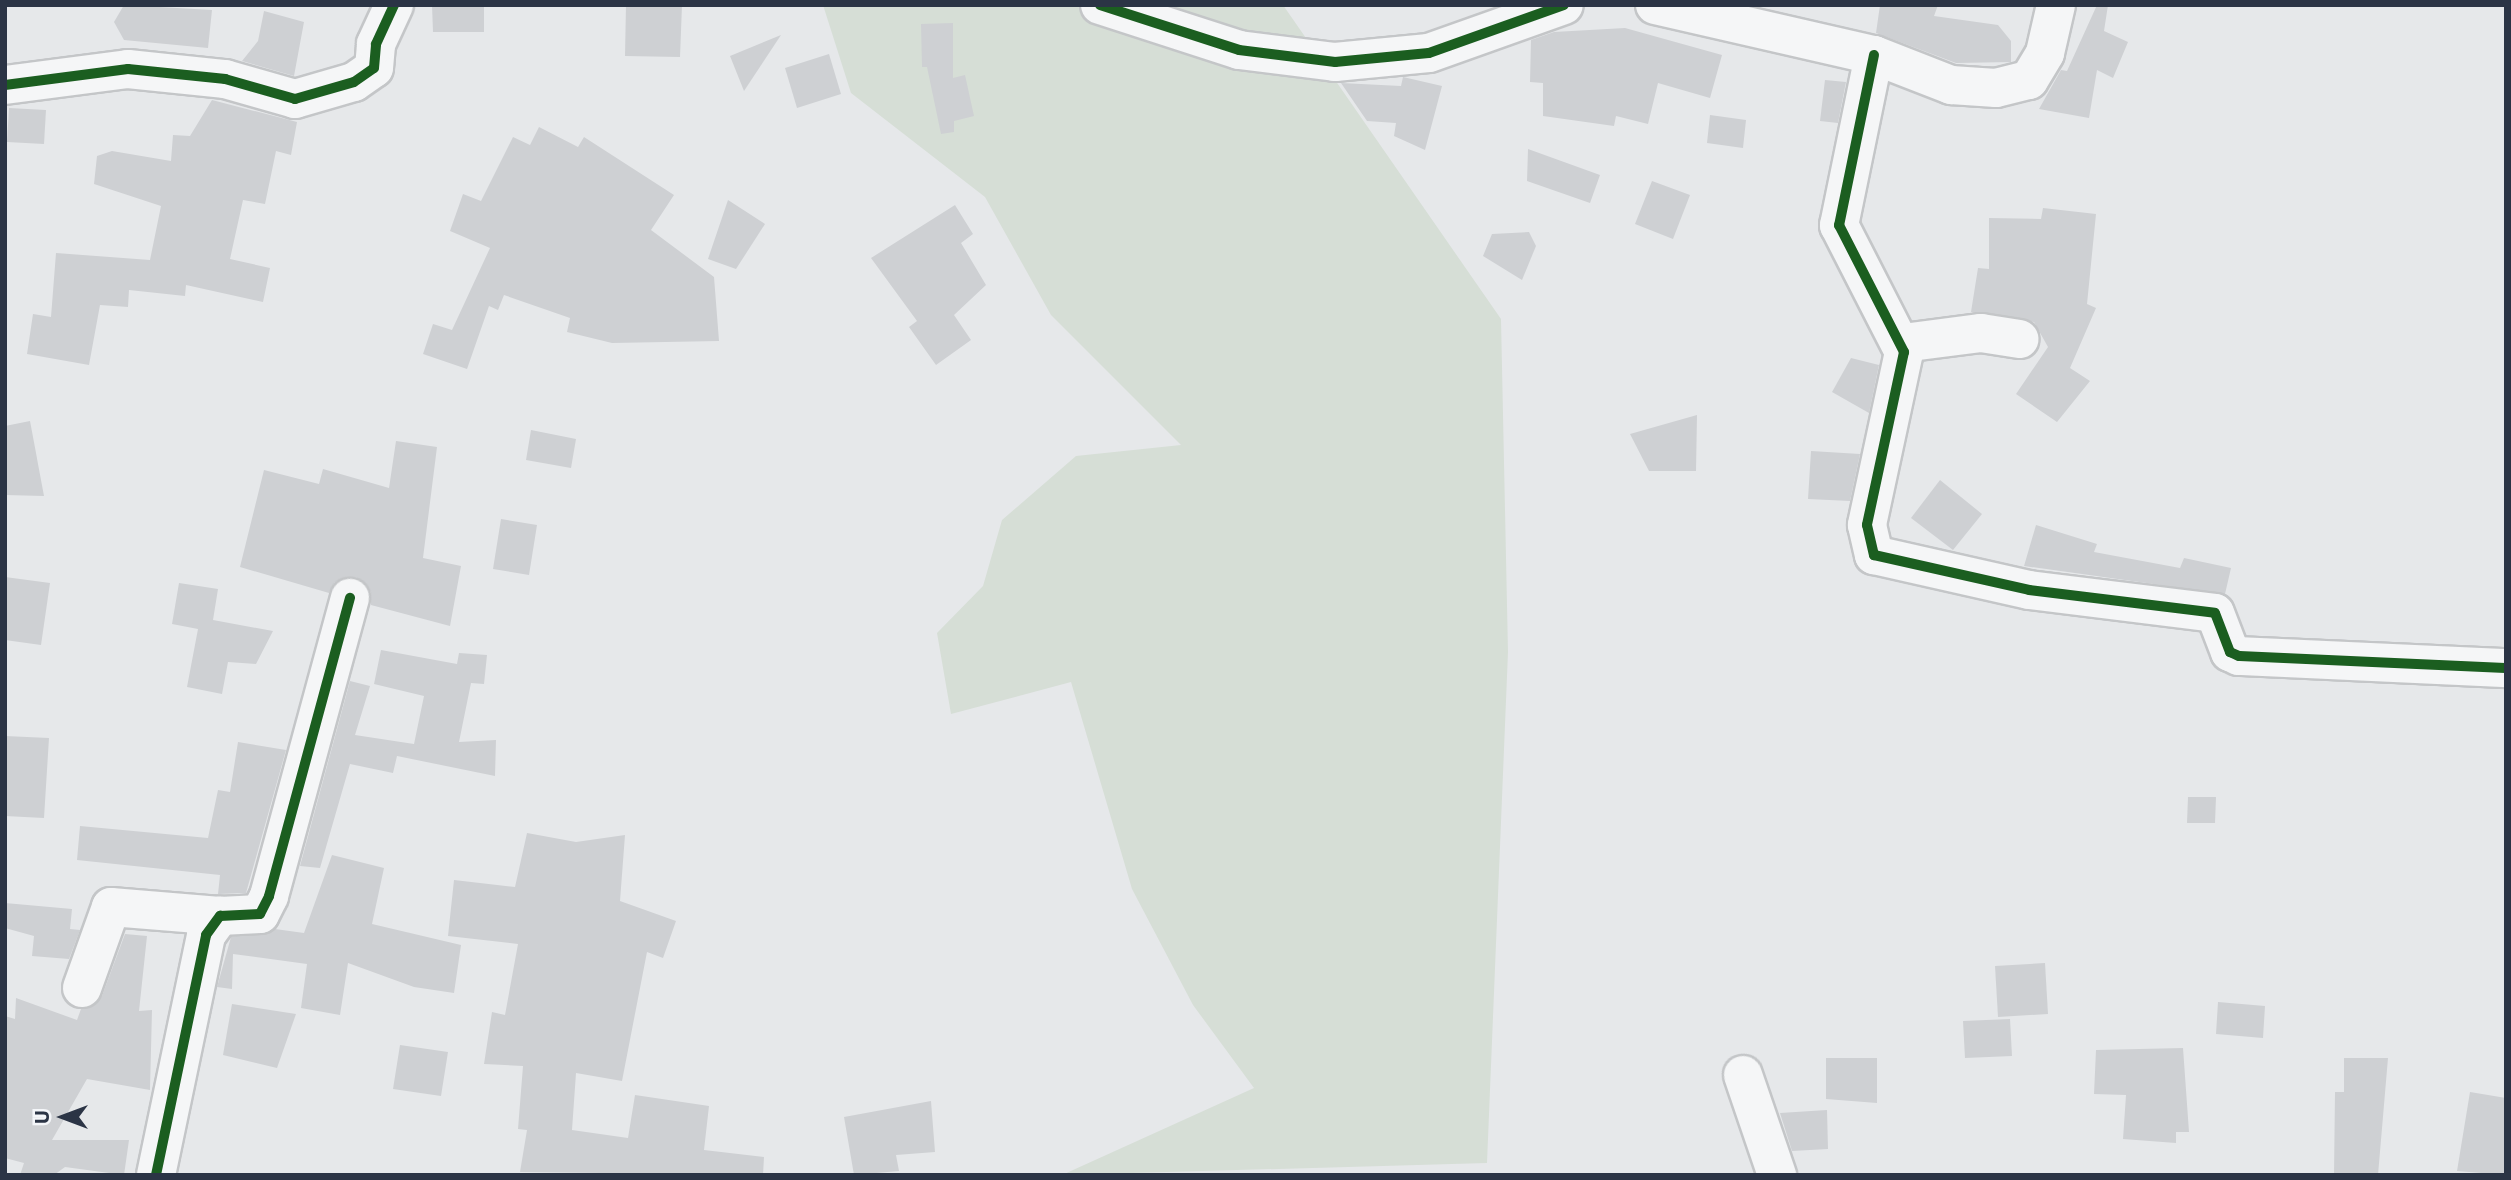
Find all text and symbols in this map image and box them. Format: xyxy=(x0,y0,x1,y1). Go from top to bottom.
north arrow xyxy=(28,1082,98,1152)
text: U xyxy=(30,1110,53,1124)

